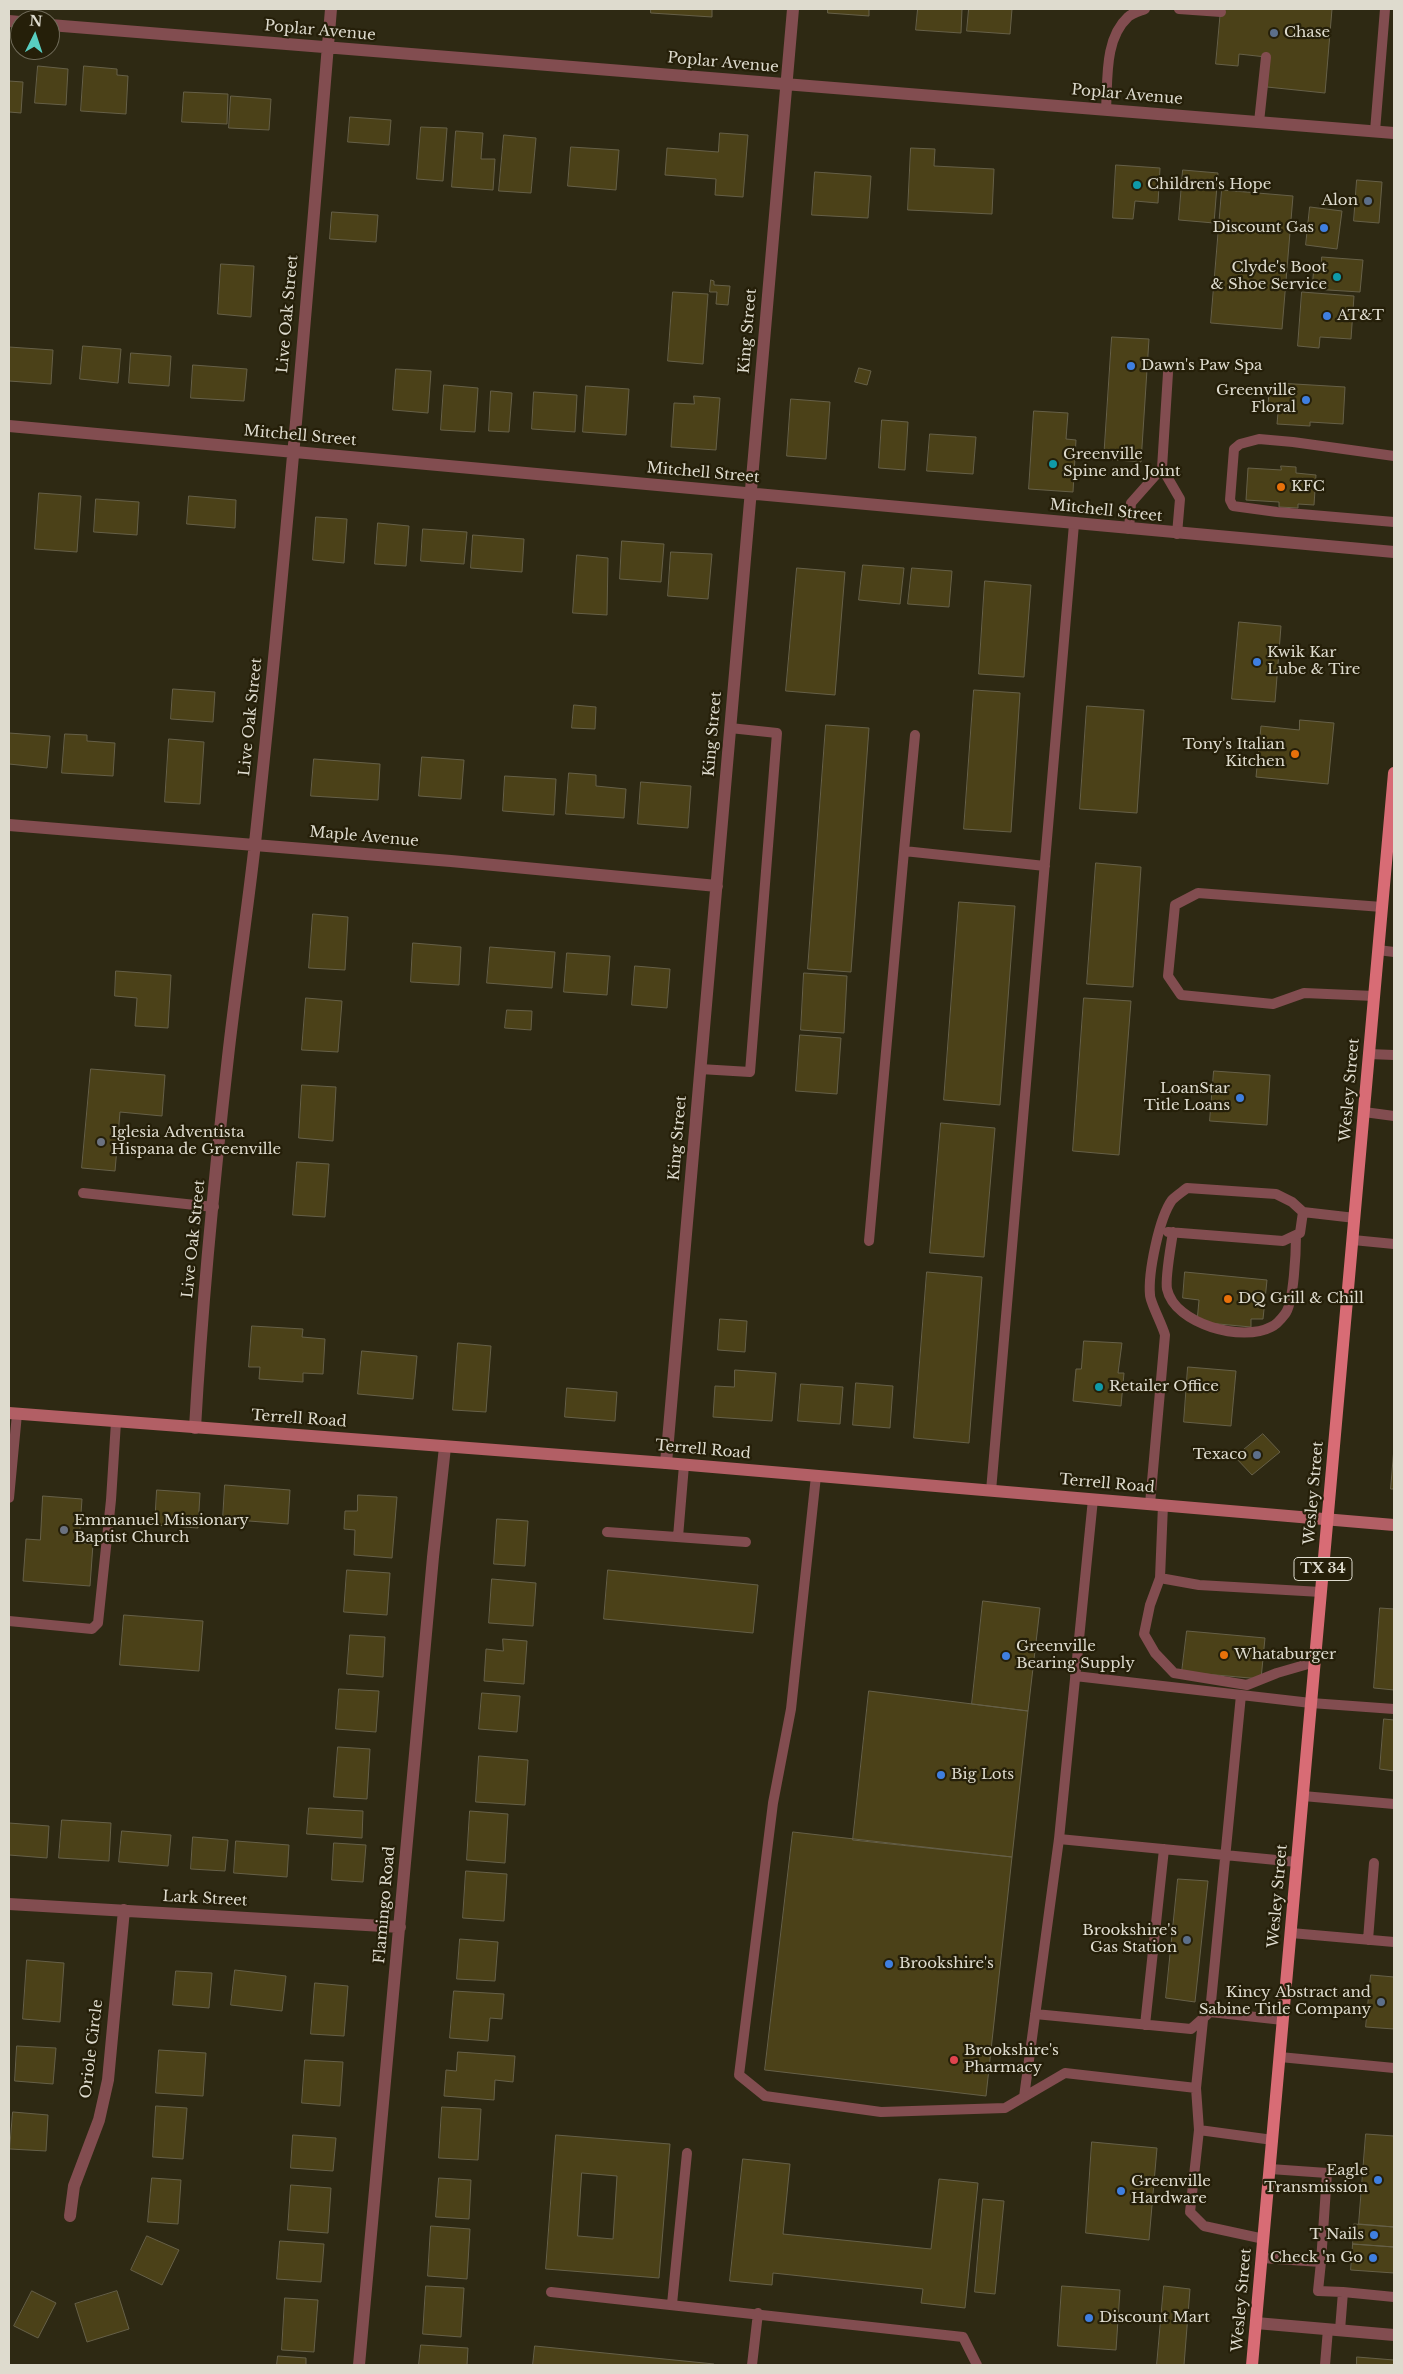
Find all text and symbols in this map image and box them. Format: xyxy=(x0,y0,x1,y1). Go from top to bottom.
north arrow xyxy=(10,10,60,60)
text: N xyxy=(29,12,43,30)
street label: Poplar Avenue xyxy=(264,17,376,45)
place label: Chase xyxy=(1284,24,1330,42)
marker: Chase xyxy=(1268,27,1280,39)
street label: Poplar Avenue xyxy=(667,49,779,77)
street label: Poplar Avenue xyxy=(1071,81,1183,109)
place label: Children's Hope xyxy=(1147,176,1271,194)
marker: Children's Hope xyxy=(1131,179,1143,191)
place label: Alon xyxy=(1321,192,1358,210)
marker: Alon xyxy=(1362,195,1374,207)
place label: Discount Gas xyxy=(1212,219,1314,237)
marker: Discount Gas xyxy=(1318,222,1330,234)
street label: Live Oak Street xyxy=(274,254,302,374)
place label: Clyde's Boot & Shoe Service xyxy=(1210,259,1327,294)
marker: Clyde's Boot & Shoe Service xyxy=(1331,271,1343,283)
street label: King Street xyxy=(735,288,761,374)
place label: AT&T xyxy=(1337,307,1384,325)
marker: AT&T xyxy=(1321,310,1333,322)
place label: Dawn's Paw Spa xyxy=(1141,357,1262,375)
marker: Dawn's Paw Spa xyxy=(1125,360,1137,372)
place label: Greenville Floral xyxy=(1216,382,1296,417)
marker: Greenville Floral xyxy=(1300,394,1312,406)
street label: Mitchell Street xyxy=(243,422,357,450)
place label: Greenville Spine and Joint xyxy=(1063,446,1181,481)
marker: Greenville Spine and Joint xyxy=(1047,458,1059,470)
street label: Mitchell Street xyxy=(646,459,760,487)
place label: KFC xyxy=(1291,478,1325,496)
marker: KFC xyxy=(1275,481,1287,493)
street label: Mitchell Street xyxy=(1049,496,1163,526)
place label: Kwik Kar Lube & Tire xyxy=(1267,644,1360,679)
marker: Kwik Kar Lube & Tire xyxy=(1251,656,1263,668)
street label: Live Oak Street xyxy=(236,657,266,777)
street label: King Street xyxy=(700,691,726,777)
place label: Tony's Italian Kitchen xyxy=(1182,736,1285,771)
marker: Tony's Italian Kitchen xyxy=(1289,748,1301,760)
street label: Maple Avenue xyxy=(309,823,419,851)
street label: Wesley Street xyxy=(1336,1037,1364,1143)
place label: LoanStar Title Loans xyxy=(1144,1080,1230,1115)
marker: LoanStar Title Loans xyxy=(1234,1092,1246,1104)
street label: King Street xyxy=(665,1095,691,1181)
place label: Iglesia Adventista Hispana de Greenville xyxy=(111,1124,281,1159)
marker: Iglesia Adventista Hispana de Greenville xyxy=(95,1136,107,1148)
street label: Live Oak Street xyxy=(179,1179,209,1299)
place label: DQ Grill & Chill xyxy=(1238,1290,1364,1308)
marker: DQ Grill & Chill xyxy=(1222,1293,1234,1305)
place label: Retailer Office xyxy=(1109,1378,1219,1396)
marker: Retailer Office xyxy=(1093,1381,1105,1393)
street label: Terrell Road xyxy=(251,1407,347,1431)
street label: Terrell Road xyxy=(655,1437,751,1463)
street label: Wesley Street xyxy=(1300,1440,1328,1546)
place label: Texaco xyxy=(1193,1446,1247,1464)
marker: Texaco xyxy=(1251,1449,1263,1461)
street label: Terrell Road xyxy=(1059,1471,1155,1497)
place label: Emmanuel Missionary Baptist Church xyxy=(74,1512,249,1547)
marker: Emmanuel Missionary Baptist Church xyxy=(58,1524,70,1536)
road number: TX 34 xyxy=(1294,1558,1352,1580)
place label: Greenville Bearing Supply xyxy=(1016,1638,1135,1673)
place label: Whataburger xyxy=(1234,1646,1336,1664)
marker: Whataburger xyxy=(1218,1649,1230,1661)
marker: Greenville Bearing Supply xyxy=(1000,1650,1012,1662)
place label: Big Lots xyxy=(951,1766,1014,1784)
marker: Big Lots xyxy=(935,1769,947,1781)
street label: Wesley Street xyxy=(1264,1843,1292,1949)
street label: Flamingo Road xyxy=(371,1846,399,1964)
street label: Lark Street xyxy=(162,1888,248,1910)
place label: Brookshire's Gas Station xyxy=(1082,1922,1177,1957)
marker: Brookshire's Gas Station xyxy=(1181,1934,1193,1946)
place label: Brookshire's xyxy=(899,1955,994,1973)
marker: Brookshire's xyxy=(883,1958,895,1970)
place label: Kincy Abstract and Sabine Title Company xyxy=(1199,1984,1371,2019)
marker: Kincy Abstract and Sabine Title Company xyxy=(1375,1996,1387,2008)
street label: Oriole Circle xyxy=(77,1998,107,2100)
place label: Brookshire's Pharmacy xyxy=(964,2042,1059,2077)
marker: Brookshire's Pharmacy xyxy=(948,2054,960,2066)
place label: Eagle Transmission xyxy=(1264,2162,1368,2197)
place label: Greenville Hardware xyxy=(1131,2173,1211,2208)
marker: Eagle Transmission xyxy=(1372,2174,1384,2186)
marker: Greenville Hardware xyxy=(1115,2185,1127,2197)
place label: T Nails xyxy=(1310,2226,1364,2244)
marker: T Nails xyxy=(1368,2229,1380,2241)
street label: Wesley Street xyxy=(1228,2247,1256,2353)
place label: Check 'n Go xyxy=(1270,2249,1363,2267)
marker: Check 'n Go xyxy=(1367,2252,1379,2264)
place label: Discount Mart xyxy=(1099,2309,1210,2327)
marker: Discount Mart xyxy=(1083,2312,1095,2324)

